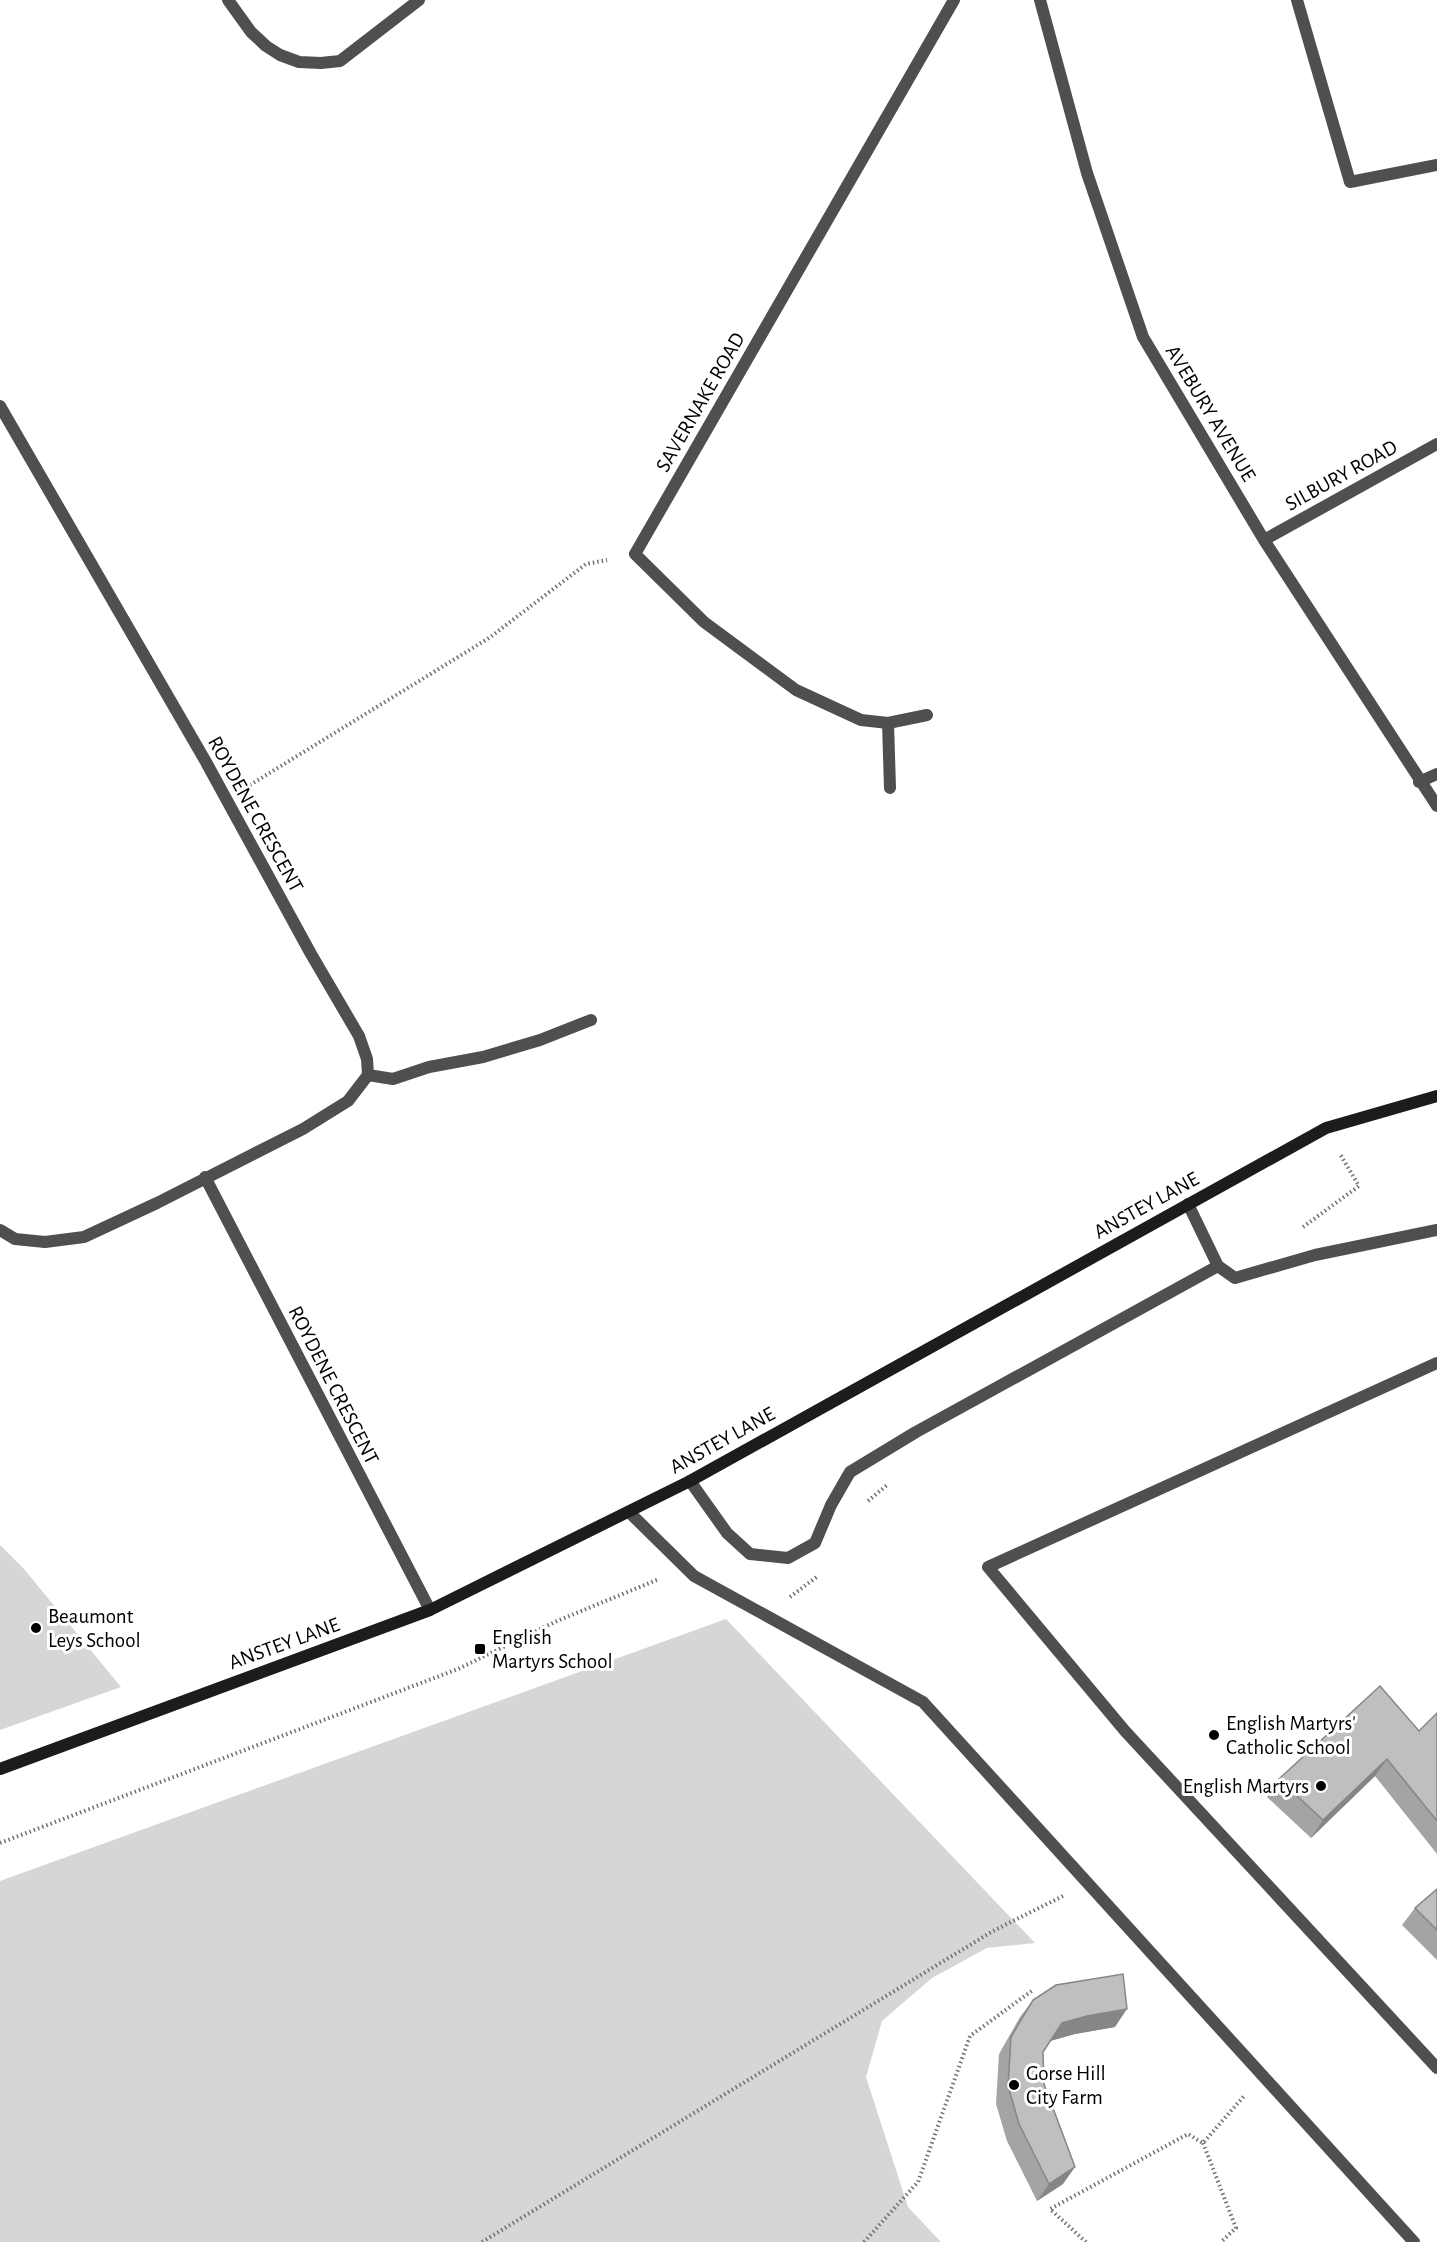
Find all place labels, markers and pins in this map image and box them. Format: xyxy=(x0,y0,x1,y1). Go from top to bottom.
place label: Beaumont Leys School xyxy=(48,1606,141,1651)
marker: Beaumont Leys School xyxy=(29,1621,43,1635)
place label: English Martyrs School xyxy=(492,1627,613,1672)
marker: English Martyrs School xyxy=(473,1642,487,1656)
place label: English Martyrs' Catholic School xyxy=(1226,1713,1356,1758)
marker: English Martyrs' Catholic School xyxy=(1207,1728,1221,1742)
place label: English Martyrs xyxy=(1183,1776,1309,1797)
marker: English Martyrs xyxy=(1314,1779,1328,1793)
place label: Gorse Hill City Farm xyxy=(1026,2063,1106,2108)
marker: Gorse Hill City Farm xyxy=(1007,2078,1021,2092)

